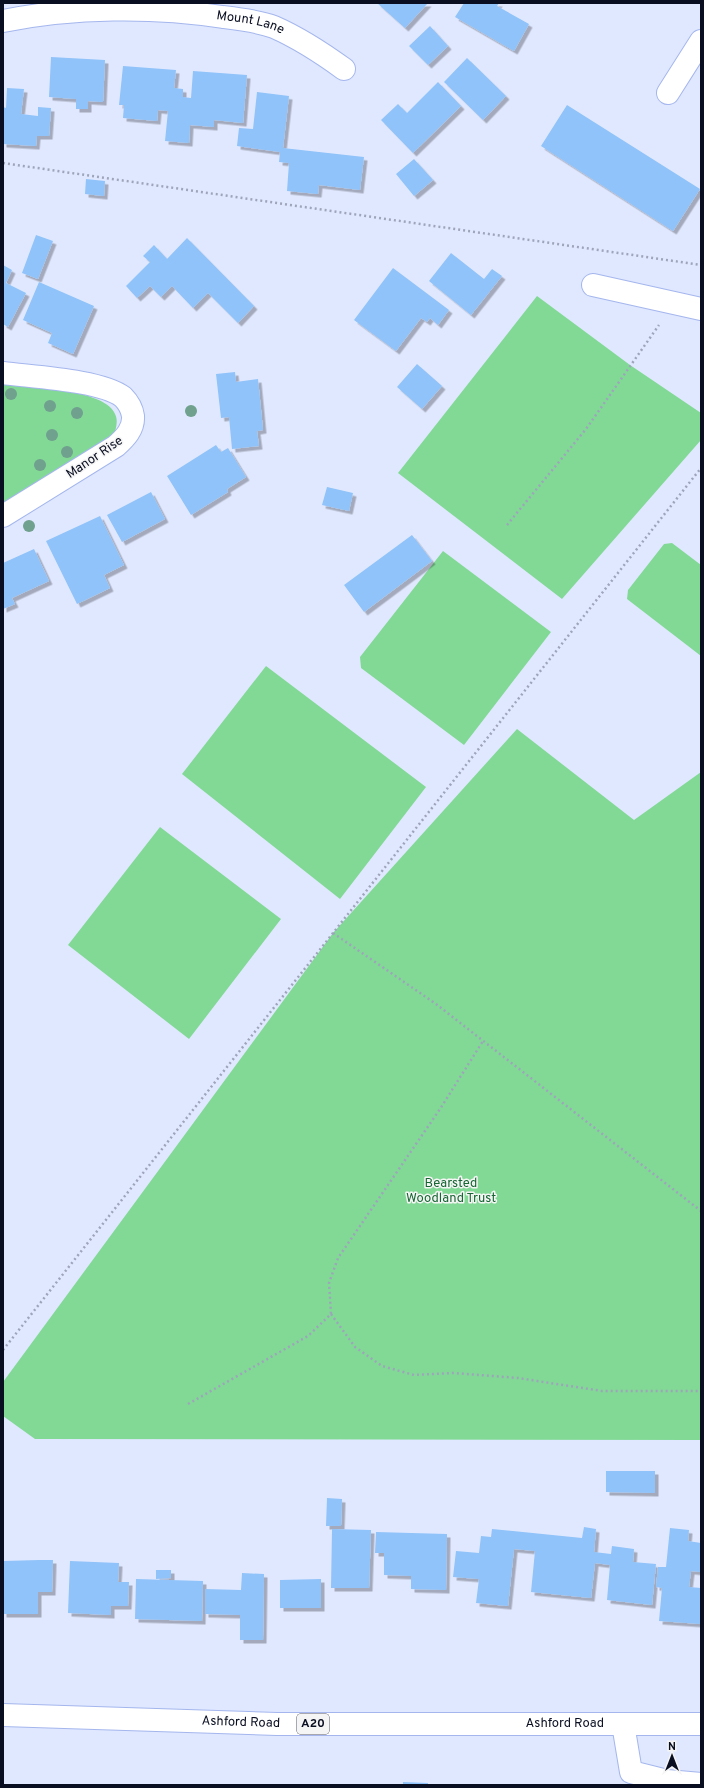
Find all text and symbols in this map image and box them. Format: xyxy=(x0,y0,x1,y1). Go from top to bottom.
street label: Mount Lane xyxy=(215,8,287,39)
street label: Manor Rise xyxy=(64,433,126,483)
park label: Bearsted Woodland Trust xyxy=(406,1176,496,1207)
street label: Ashford Road xyxy=(201,1714,280,1732)
road number: A20 xyxy=(297,1714,329,1734)
street label: Ashford Road xyxy=(526,1716,604,1732)
north arrow xyxy=(652,1736,692,1776)
text: N xyxy=(668,1740,676,1754)

